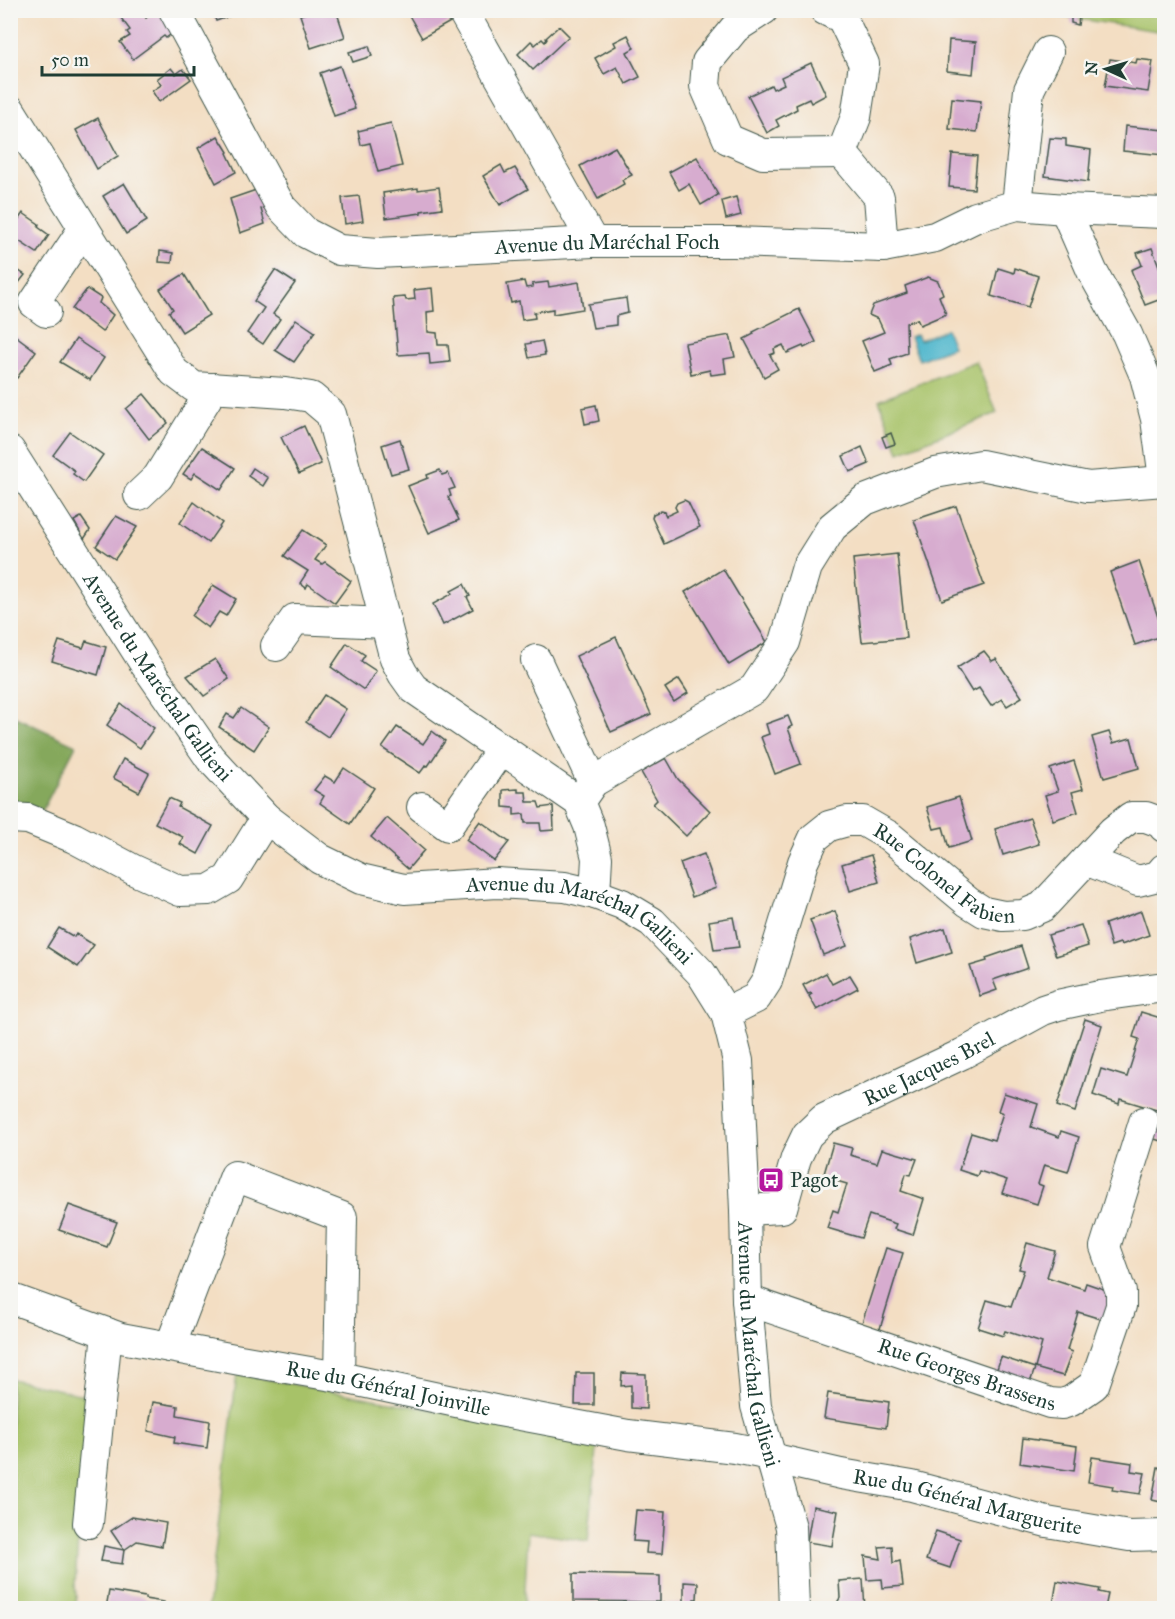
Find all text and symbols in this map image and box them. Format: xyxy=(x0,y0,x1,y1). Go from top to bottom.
scale bar xyxy=(42,39,194,77)
north arrow xyxy=(1076,39,1136,99)
text: 50 m xyxy=(51,49,89,71)
text: N xyxy=(1082,60,1102,75)
street label: Avenue du Maréchal Foch xyxy=(493,229,720,260)
street label: Avenue du Maréchal Gallieni xyxy=(77,567,238,787)
street label: Rue Colonel Fabien xyxy=(869,817,1015,929)
street label: Avenue du Maréchal Gallieni xyxy=(464,870,699,970)
street label: Rue Jacques Brel xyxy=(859,1026,999,1112)
bus stop icon: Pagot xyxy=(756,1165,786,1195)
place label: Pagot xyxy=(790,1167,839,1193)
street label: Avenue du Maréchal Gallieni xyxy=(732,1220,786,1470)
street label: Rue Georges Brassens xyxy=(874,1332,1056,1416)
street label: Rue du Général Joinville xyxy=(284,1355,493,1422)
street label: Rue du Général Marguerite xyxy=(851,1463,1084,1541)

